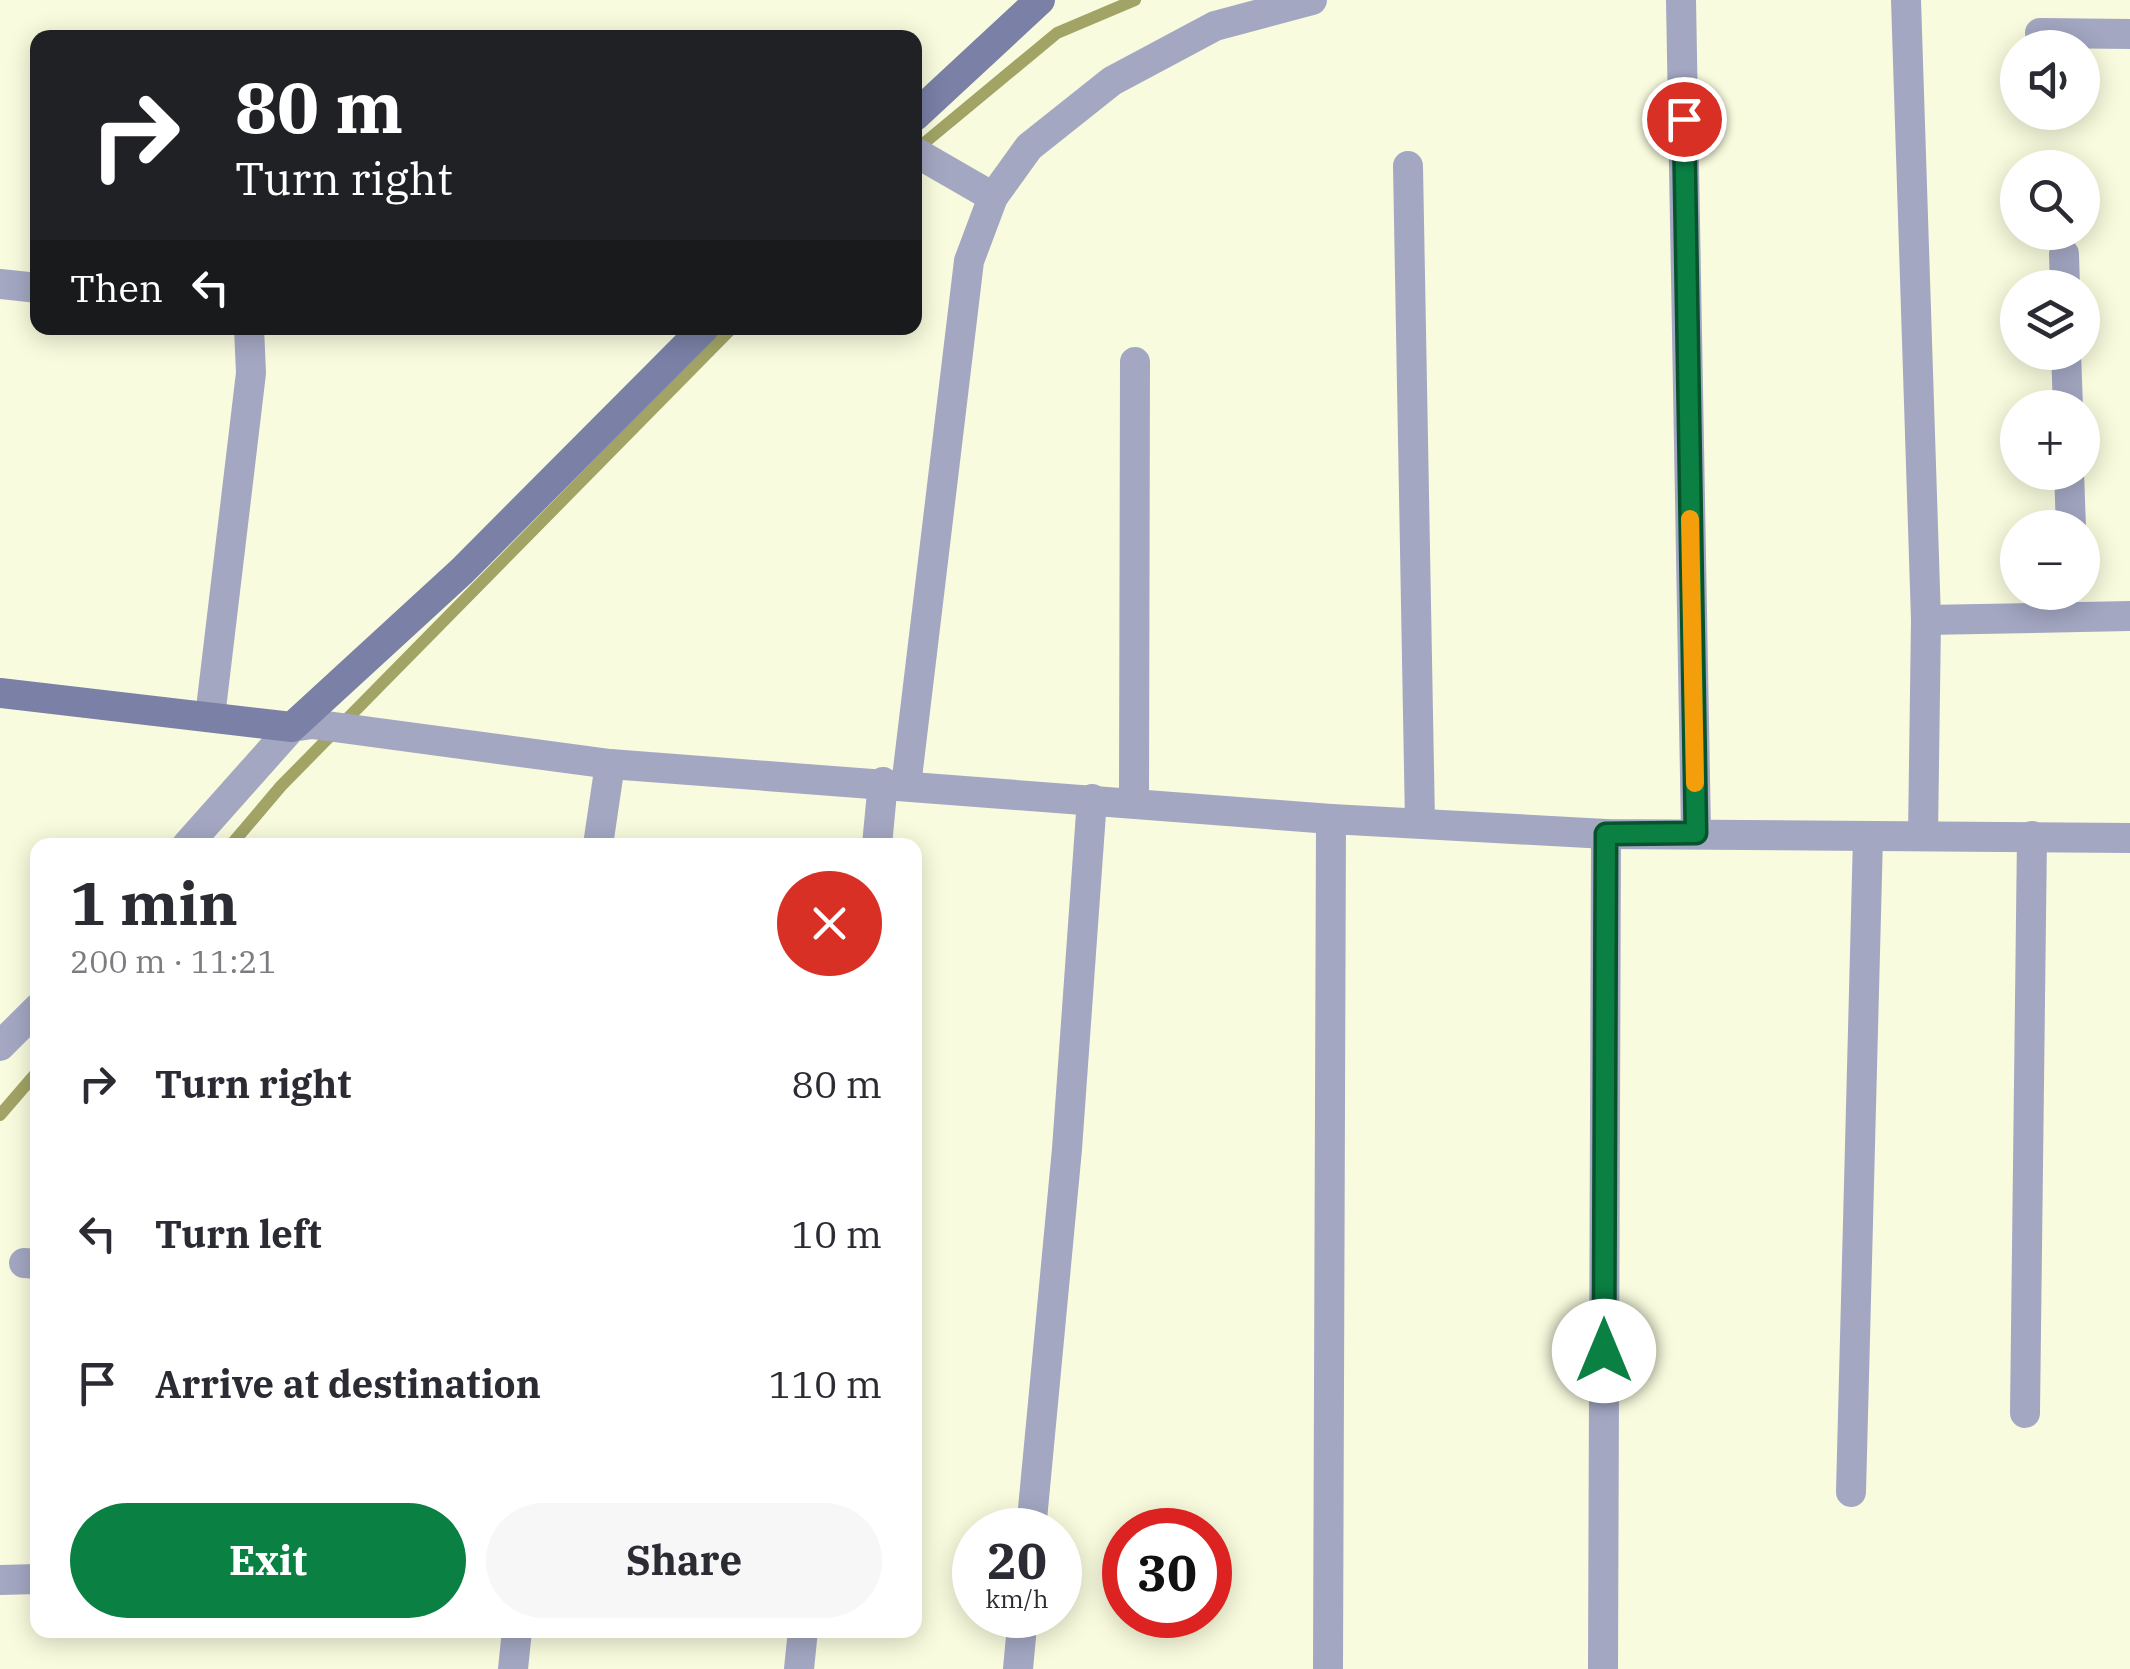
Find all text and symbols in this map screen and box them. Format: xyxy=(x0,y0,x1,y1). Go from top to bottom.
map controls xyxy=(2000,30,2100,610)
button: sound xyxy=(2000,30,2100,130)
text: 80 m xyxy=(235,61,403,152)
icon: right xyxy=(70,70,200,200)
pin xyxy=(1642,77,1727,162)
icon: arrive xyxy=(1657,92,1712,147)
text: Turn right xyxy=(235,149,453,207)
button: search xyxy=(2000,150,2100,250)
icon: left xyxy=(183,260,238,315)
text: Then xyxy=(70,263,163,312)
button: layers xyxy=(2000,270,2100,370)
button: + xyxy=(2000,390,2100,490)
button: − xyxy=(2000,510,2100,610)
text: 1 min xyxy=(70,863,238,942)
button: close xyxy=(777,871,882,976)
text: 200 m · 11:21 xyxy=(70,940,277,982)
icon: right xyxy=(70,1056,125,1111)
text: Turn right xyxy=(155,1059,351,1108)
text: 80 m xyxy=(791,1059,882,1108)
icon: left xyxy=(70,1206,125,1261)
text: Turn left xyxy=(155,1209,322,1258)
text: 10 m xyxy=(791,1209,882,1258)
position arrow xyxy=(1552,1299,1656,1403)
icon: arrive xyxy=(70,1356,125,1411)
text: Arrive at destination xyxy=(155,1359,541,1408)
text: 110 m xyxy=(769,1359,882,1408)
button: Exit xyxy=(70,1503,466,1618)
button: Share xyxy=(486,1503,882,1618)
speed limit sign: 30 xyxy=(1102,1508,1232,1638)
text: 20 xyxy=(987,1528,1047,1593)
text: km/h xyxy=(985,1582,1049,1615)

